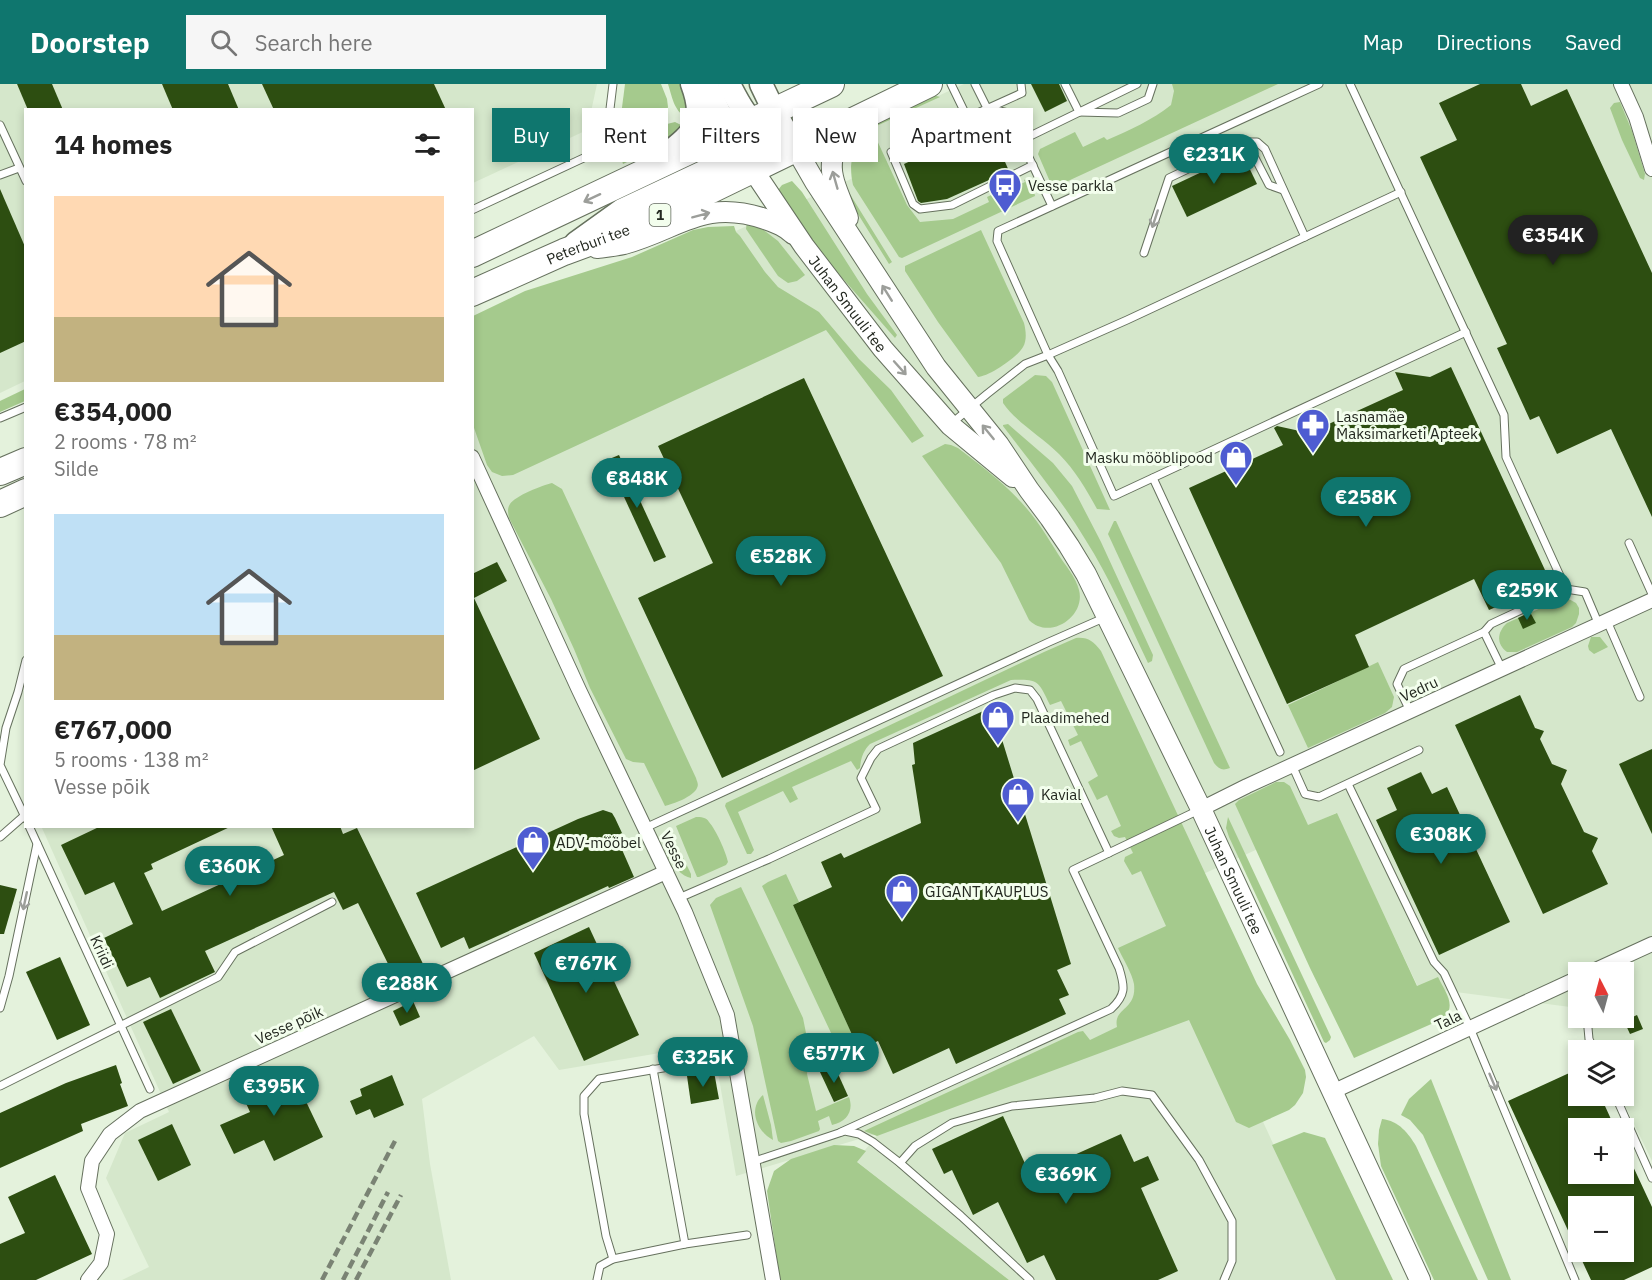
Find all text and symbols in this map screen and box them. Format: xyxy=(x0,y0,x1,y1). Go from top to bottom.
search box xyxy=(186,15,606,69)
text: Doorstep xyxy=(30,24,150,61)
icon: search xyxy=(207,26,240,59)
text: Search here xyxy=(255,28,373,57)
text: Map xyxy=(1363,28,1403,56)
text: Directions xyxy=(1436,28,1532,56)
text: Saved xyxy=(1565,28,1622,56)
chip: Buy xyxy=(492,108,570,162)
chip: Rent xyxy=(582,108,668,162)
chip: Filters xyxy=(680,108,781,162)
chip: New xyxy=(793,108,878,162)
chip: Apartment xyxy=(890,108,1033,162)
text: 14 homes xyxy=(54,127,172,161)
icon: filters xyxy=(411,128,444,161)
pin: €231K xyxy=(1172,134,1256,185)
text: €231K xyxy=(1183,140,1245,167)
bus stop icon: Vesse parkla xyxy=(987,167,1023,214)
one-way arrow xyxy=(828,171,840,190)
place label: Vesse parkla xyxy=(1028,176,1113,195)
one-way arrow xyxy=(583,192,601,204)
road number: 1 xyxy=(650,204,670,226)
one-way arrow xyxy=(691,209,710,221)
one-way arrow xyxy=(1149,209,1160,228)
pin: €354K xyxy=(1511,215,1595,266)
street label: Peterburi tee xyxy=(543,219,632,268)
text: €354K xyxy=(1522,221,1584,248)
icon: home xyxy=(195,235,303,343)
street label: Juhan Smuuli tee xyxy=(805,251,891,356)
one-way arrow xyxy=(880,285,892,302)
one-way arrow xyxy=(893,361,907,376)
text: €354,000 xyxy=(54,394,172,428)
pharmacy icon: Lasnamäe Maksimarketi Apteek xyxy=(1295,407,1331,454)
place label: Lasnamäe Maksimarketi Apteek xyxy=(1336,407,1478,443)
one-way arrow xyxy=(982,424,995,440)
text: 2 rooms · 78 m² xyxy=(54,428,197,455)
shop icon: Masku mööblipood xyxy=(1218,439,1254,486)
place label: Masku mööblipood xyxy=(1085,448,1213,467)
text: Silde xyxy=(54,455,99,482)
pin: €848K xyxy=(595,458,679,509)
text: €848K xyxy=(606,464,668,491)
pin: €258K xyxy=(1324,477,1408,528)
text: €258K xyxy=(1335,483,1397,510)
pin: €528K xyxy=(739,536,823,587)
text: €528K xyxy=(750,542,812,569)
icon: home xyxy=(195,553,303,661)
pin: €259K xyxy=(1485,570,1569,621)
text: €259K xyxy=(1496,576,1558,603)
street label: Vedru xyxy=(1397,672,1441,706)
shop icon: Plaadimehed xyxy=(980,699,1016,746)
place label: Plaadimehed xyxy=(1021,708,1109,727)
text: €767,000 xyxy=(54,712,172,746)
text: 5 rooms · 138 m² xyxy=(54,746,209,773)
text: Vesse põik xyxy=(54,773,150,800)
shop icon: Kavial xyxy=(1000,776,1036,823)
place label: Kavial xyxy=(1041,785,1081,804)
pin: €308K xyxy=(1399,814,1483,865)
text: €308K xyxy=(1410,820,1472,847)
street label: Juhan Smuuli tee xyxy=(1201,823,1267,937)
shop icon: ADV-mööbel xyxy=(515,824,551,871)
street label: Vesse xyxy=(657,828,691,872)
place label: ADV-mööbel xyxy=(556,833,641,852)
pin: €360K xyxy=(188,846,272,897)
text: €360K xyxy=(199,852,261,879)
shop icon: GIGANT KAUPLUS xyxy=(884,873,920,920)
place label: GIGANT KAUPLUS xyxy=(925,882,1048,901)
one-way arrow xyxy=(18,891,30,910)
street label: Kriidi xyxy=(86,932,118,972)
pin: €767K xyxy=(544,943,628,994)
text: €767K xyxy=(555,949,617,976)
north arrow xyxy=(1568,962,1634,1028)
map controls xyxy=(1568,962,1634,1262)
pin: €288K xyxy=(365,963,449,1014)
text: €288K xyxy=(376,969,438,996)
street label: Vesse põik xyxy=(252,1002,326,1048)
street label: Tala xyxy=(1431,1006,1465,1034)
pin: €577K xyxy=(792,1033,876,1084)
pin: €325K xyxy=(661,1037,745,1088)
text: €577K xyxy=(803,1039,865,1066)
button: layers xyxy=(1568,1040,1634,1106)
text: €325K xyxy=(672,1043,734,1070)
pin: €395K xyxy=(232,1066,316,1117)
text: €395K xyxy=(243,1072,305,1099)
one-way arrow xyxy=(1488,1072,1499,1091)
button: + xyxy=(1568,1118,1634,1184)
pin: €369K xyxy=(1024,1154,1108,1205)
text: €369K xyxy=(1035,1160,1097,1187)
button: − xyxy=(1568,1196,1634,1262)

